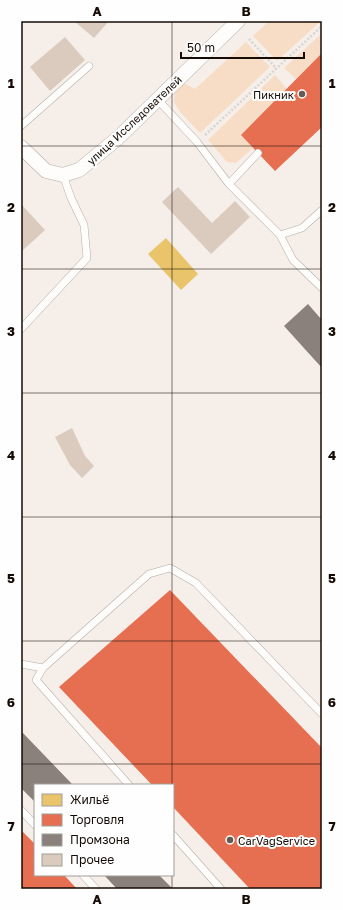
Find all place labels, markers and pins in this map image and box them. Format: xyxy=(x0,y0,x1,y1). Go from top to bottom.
place label: Пикник xyxy=(253,88,295,101)
marker: Пикник xyxy=(297,89,307,99)
place label: CarVagService xyxy=(238,834,315,847)
marker: CarVagService xyxy=(225,835,235,845)

